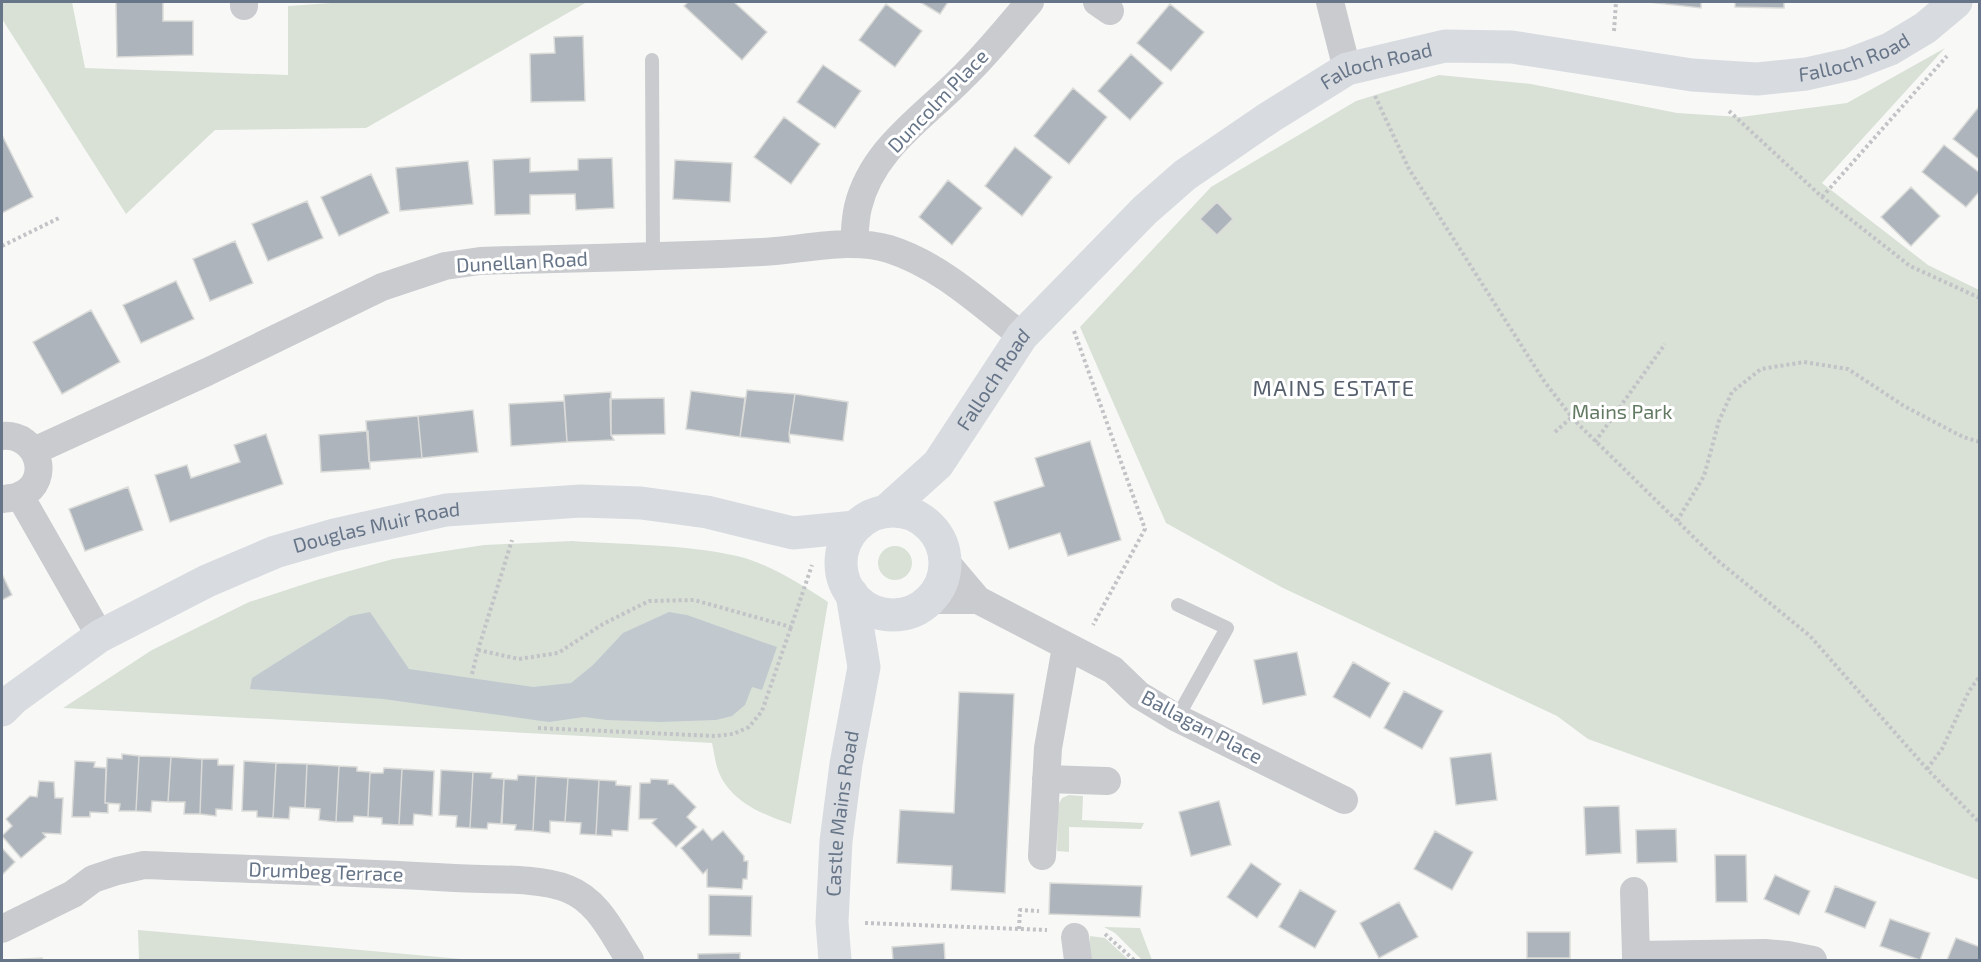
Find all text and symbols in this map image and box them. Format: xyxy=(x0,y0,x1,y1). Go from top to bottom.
street label: Falloch Road xyxy=(1797,27,1914,86)
street label: Falloch Road xyxy=(1315,36,1434,94)
street label: Duncolm Place xyxy=(882,44,993,157)
street label: Dunellan Road xyxy=(455,246,589,276)
street label: Falloch Road xyxy=(951,323,1034,434)
district label: MAINS ESTATE xyxy=(1252,374,1416,400)
park label: Mains Park xyxy=(1572,399,1672,423)
street label: Douglas Muir Road xyxy=(290,496,461,557)
street label: Ballagan Place xyxy=(1138,684,1267,768)
street label: Castle Mains Road xyxy=(820,728,863,897)
street label: Drumbeg Terrace xyxy=(248,856,404,886)

